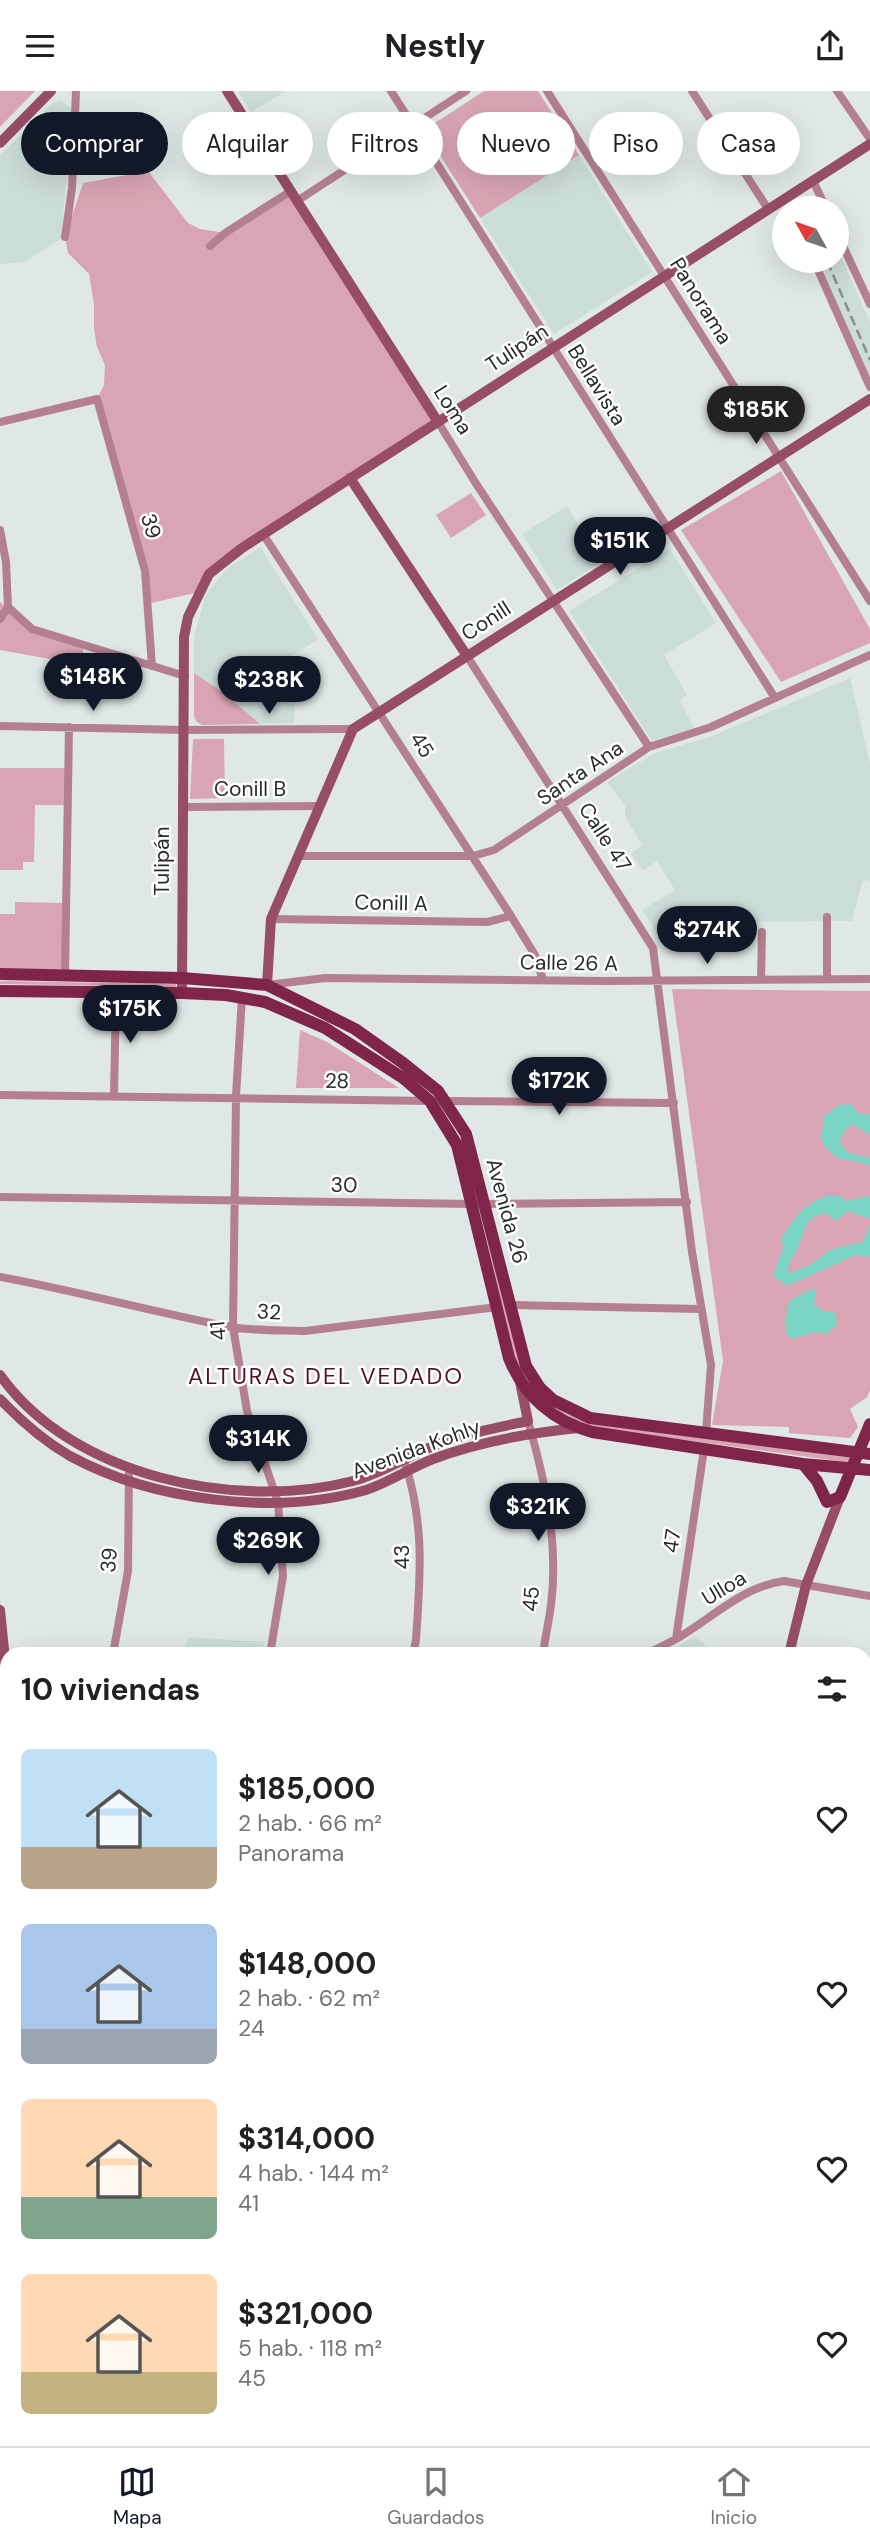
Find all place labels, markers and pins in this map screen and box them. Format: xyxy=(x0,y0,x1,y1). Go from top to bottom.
pin: $185K xyxy=(707,387,805,446)
pin: $151K xyxy=(571,517,669,577)
pin: $148K xyxy=(44,653,142,713)
pin: $238K xyxy=(220,657,318,716)
pin: $274K xyxy=(658,907,756,966)
pin: $175K xyxy=(81,985,179,1045)
pin: $172K xyxy=(510,1058,608,1117)
pin: $314K xyxy=(209,1415,307,1475)
pin: $321K xyxy=(489,1483,587,1543)
pin: $269K xyxy=(219,1517,317,1577)

